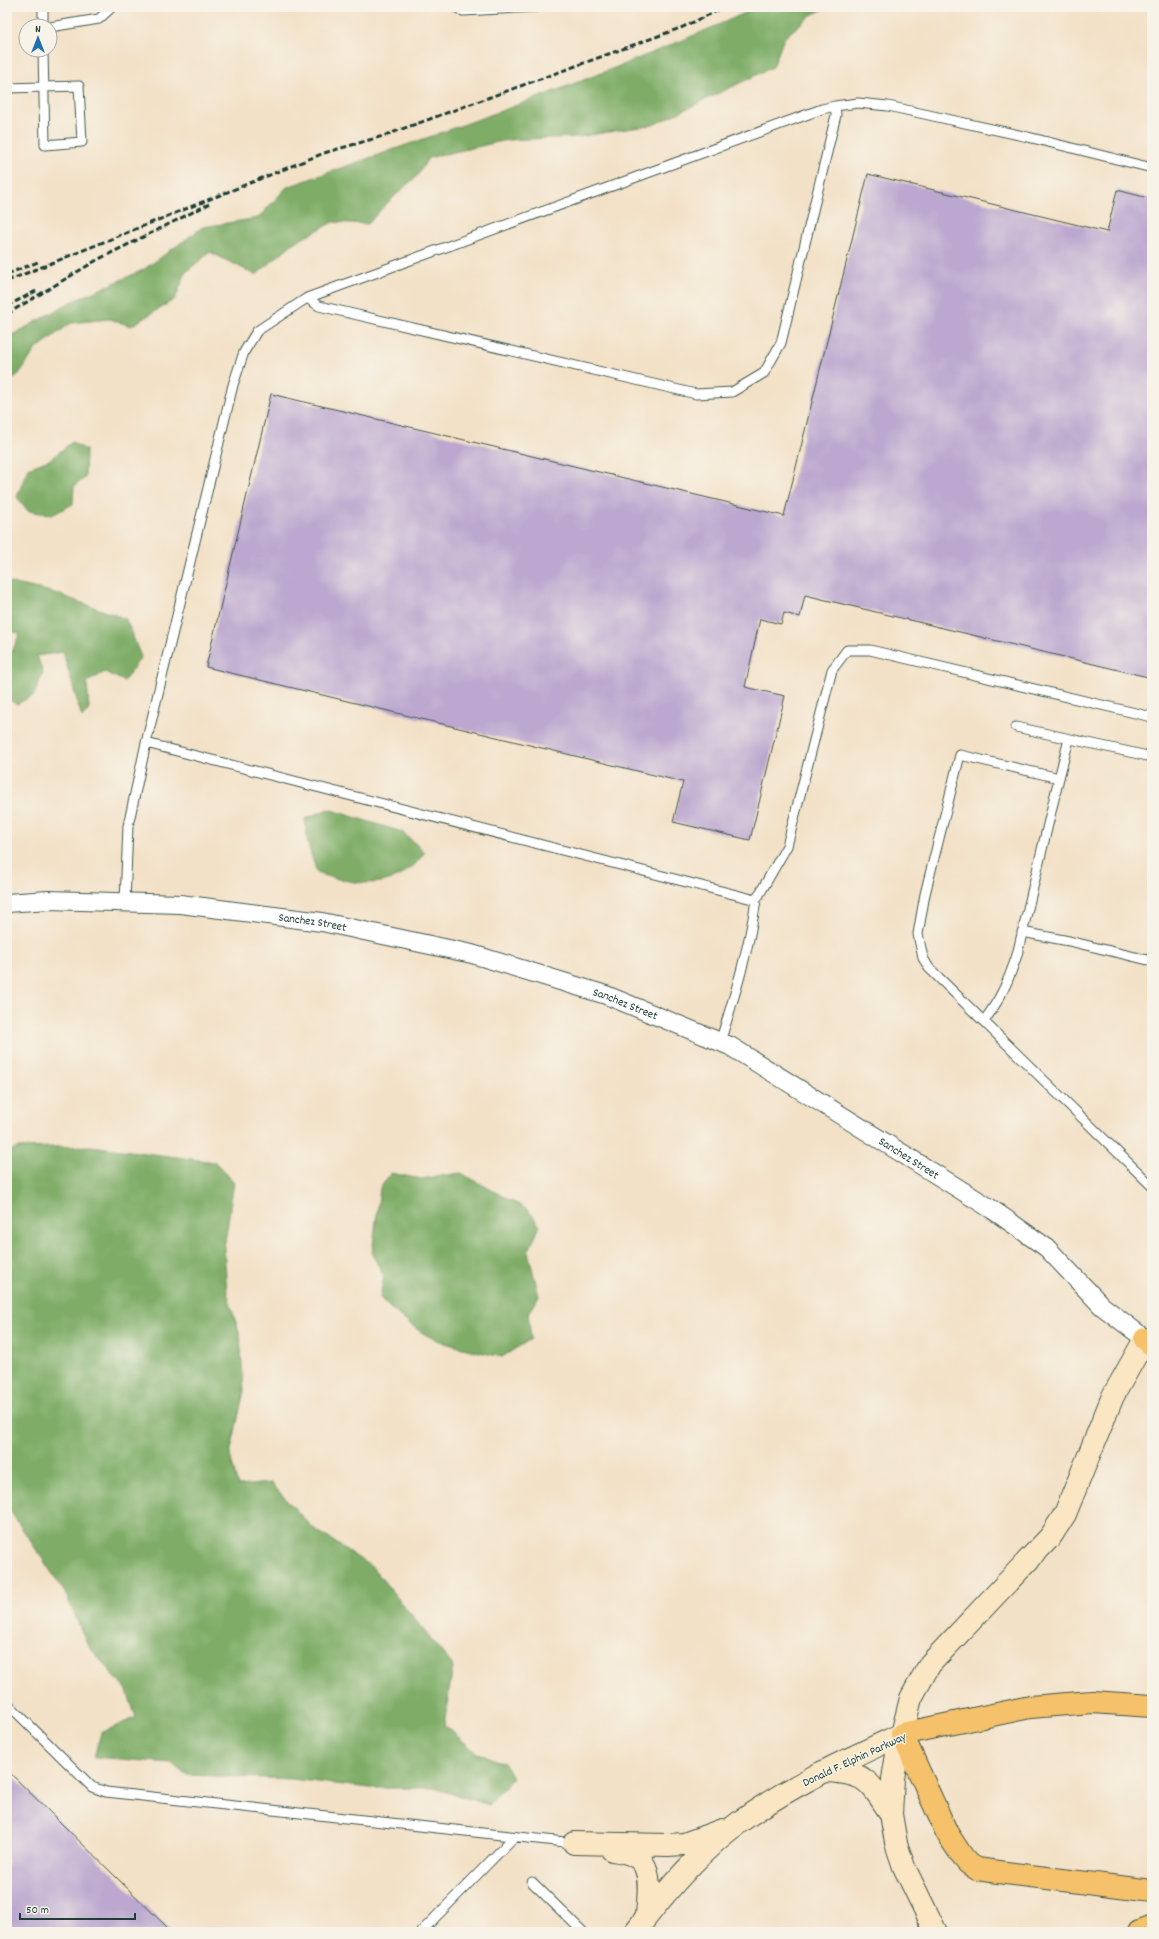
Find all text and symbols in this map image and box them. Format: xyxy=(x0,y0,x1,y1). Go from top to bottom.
north arrow xyxy=(18,18,58,58)
text: N xyxy=(35,22,41,38)
street label: Sanchez Street xyxy=(277,910,348,937)
street label: Sanchez Street xyxy=(591,984,660,1026)
street label: Sanchez Street xyxy=(875,1134,942,1185)
street label: Donald F. Elphin Parkway xyxy=(800,1728,910,1792)
scale bar xyxy=(20,1895,135,1921)
text: 50 m xyxy=(26,1902,49,1919)

